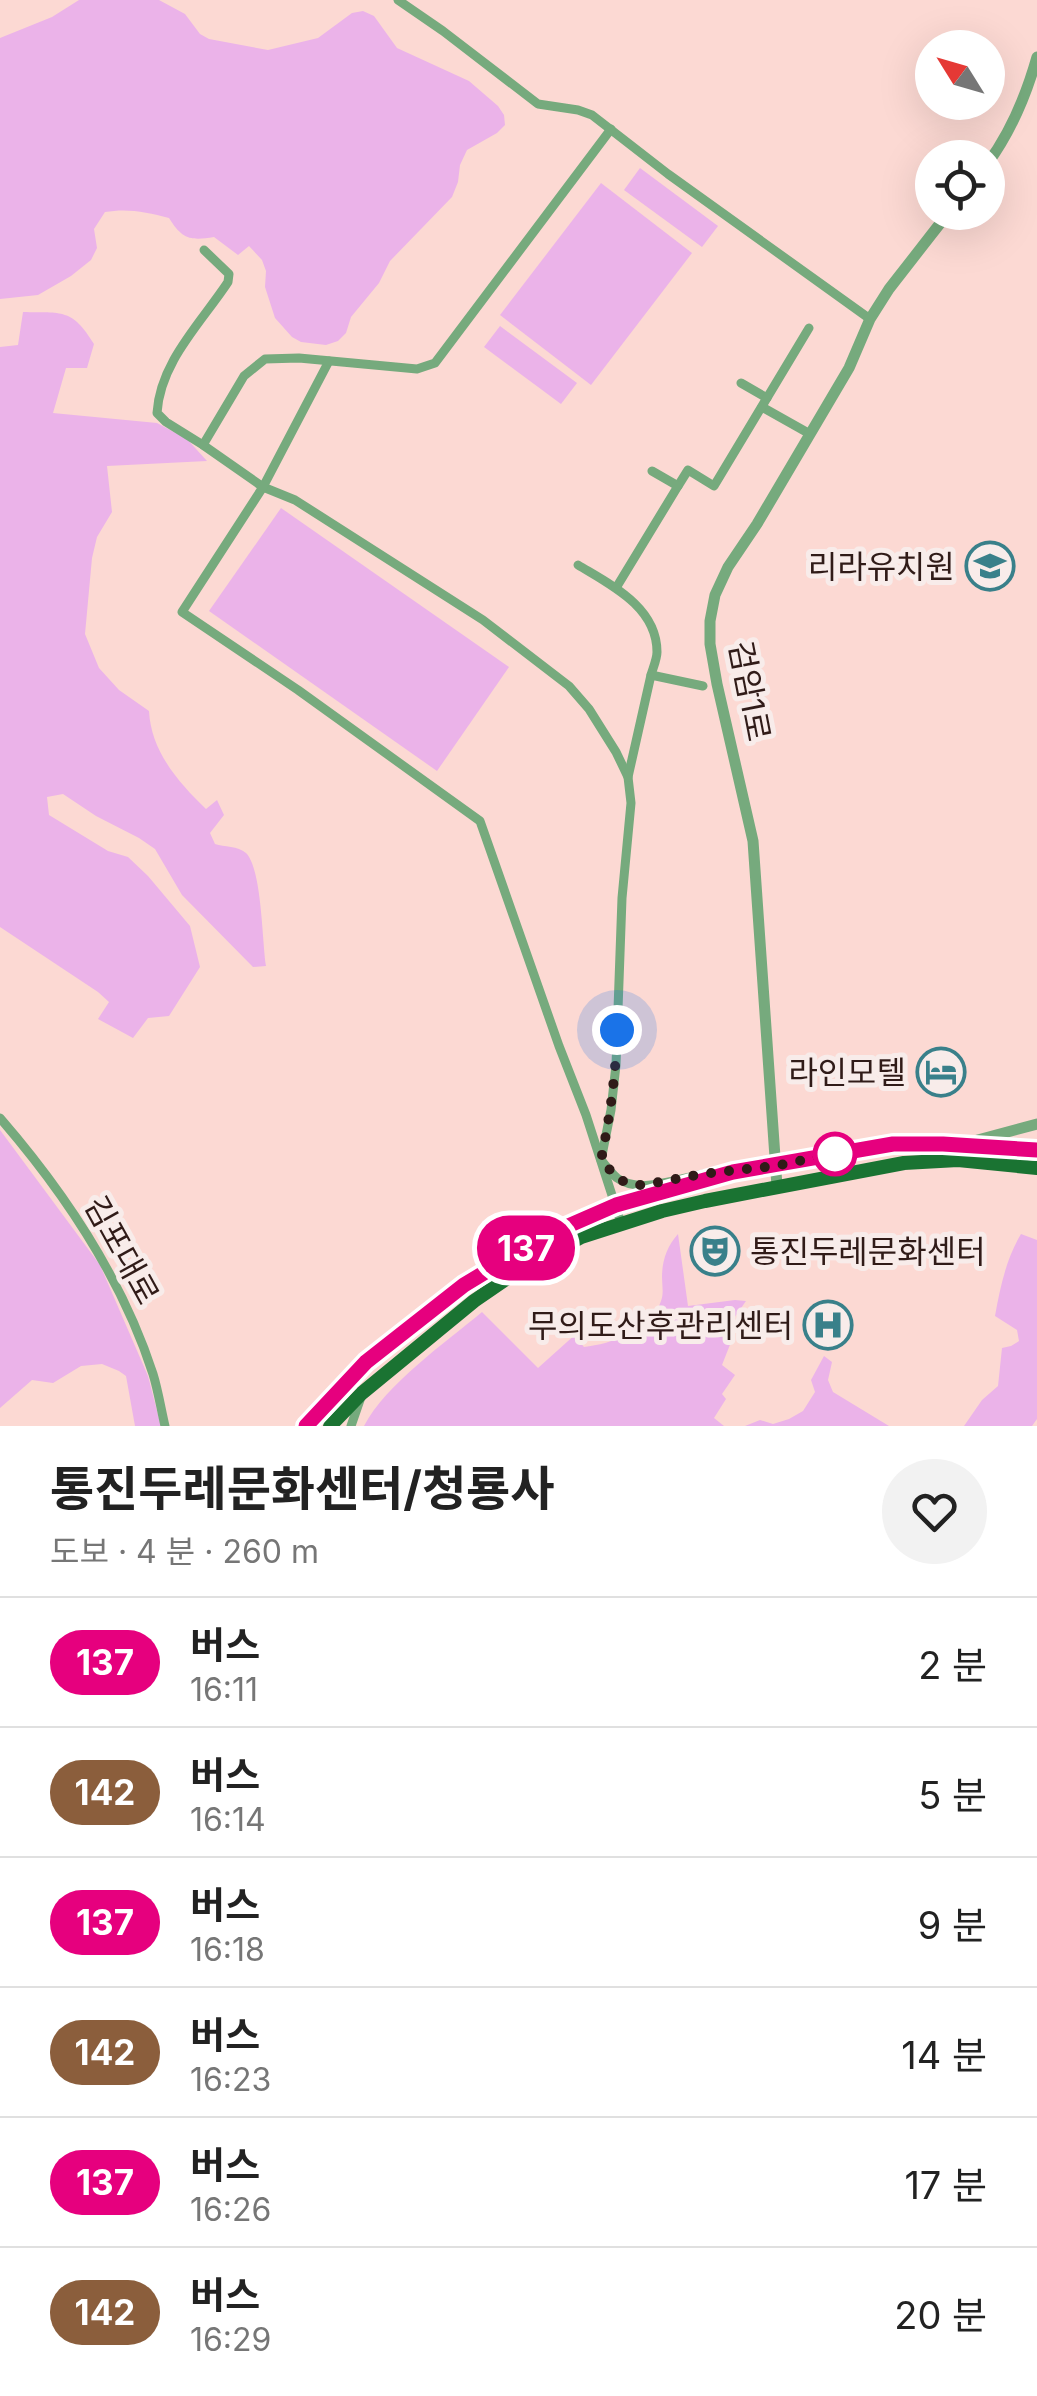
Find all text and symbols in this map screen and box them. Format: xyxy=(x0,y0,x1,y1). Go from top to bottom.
north arrow xyxy=(915,30,1005,120)
map controls xyxy=(915,30,1005,230)
button: locate xyxy=(915,140,1005,230)
school or university icon: 리라유치원 xyxy=(964,540,1016,592)
place label: 리라유치원 xyxy=(808,547,955,586)
street label: 검암1로 xyxy=(721,638,779,744)
your location xyxy=(592,1005,642,1055)
hotel icon: 라인모텔 xyxy=(915,1046,967,1098)
place label: 라인모텔 xyxy=(788,1053,906,1092)
unlabelled marker xyxy=(814,1133,856,1175)
street label: 김포대로 xyxy=(76,1189,168,1311)
line badge: 137 xyxy=(468,1216,584,1280)
theatre icon: 통진두레문화센터 xyxy=(689,1225,741,1277)
text: 137 xyxy=(497,1227,555,1269)
place label: 통진두레문화센터 xyxy=(750,1232,986,1271)
hospital icon: 무의도산후관리센터 xyxy=(802,1299,854,1351)
place label: 무의도산후관리센터 xyxy=(528,1306,793,1345)
text: 통진두레문화센터/청룡사 xyxy=(50,1459,554,1518)
button: heart xyxy=(882,1459,987,1564)
text: 도보 · 4 분 · 260 m xyxy=(50,1532,319,1571)
text: 버스 xyxy=(190,1622,260,1668)
text: 137 xyxy=(76,1641,134,1683)
text: 2 분 xyxy=(918,1642,987,1688)
text: 16:11 xyxy=(190,1670,258,1709)
text: 버스 xyxy=(190,1752,260,1798)
text: 142 xyxy=(75,1771,135,1813)
text: 5 분 xyxy=(918,1772,987,1818)
text: 16:14 xyxy=(190,1800,266,1839)
text: 버스 xyxy=(190,1882,260,1928)
text: 137 xyxy=(76,1901,134,1943)
text: 9 분 xyxy=(918,1902,987,1948)
text: 16:18 xyxy=(190,1930,265,1969)
text: 버스 xyxy=(190,2012,260,2058)
text: 142 xyxy=(75,2031,135,2073)
text: 14 분 xyxy=(901,2032,987,2078)
text: 16:23 xyxy=(190,2060,271,2099)
text: 버스 xyxy=(190,2142,260,2188)
text: 137 xyxy=(76,2161,134,2203)
text: 17 분 xyxy=(904,2162,987,2208)
text: 16:26 xyxy=(190,2190,271,2229)
text: 버스 xyxy=(190,2272,260,2318)
text: 142 xyxy=(75,2291,135,2333)
text: 20 분 xyxy=(894,2292,987,2338)
text: 16:29 xyxy=(190,2320,271,2359)

